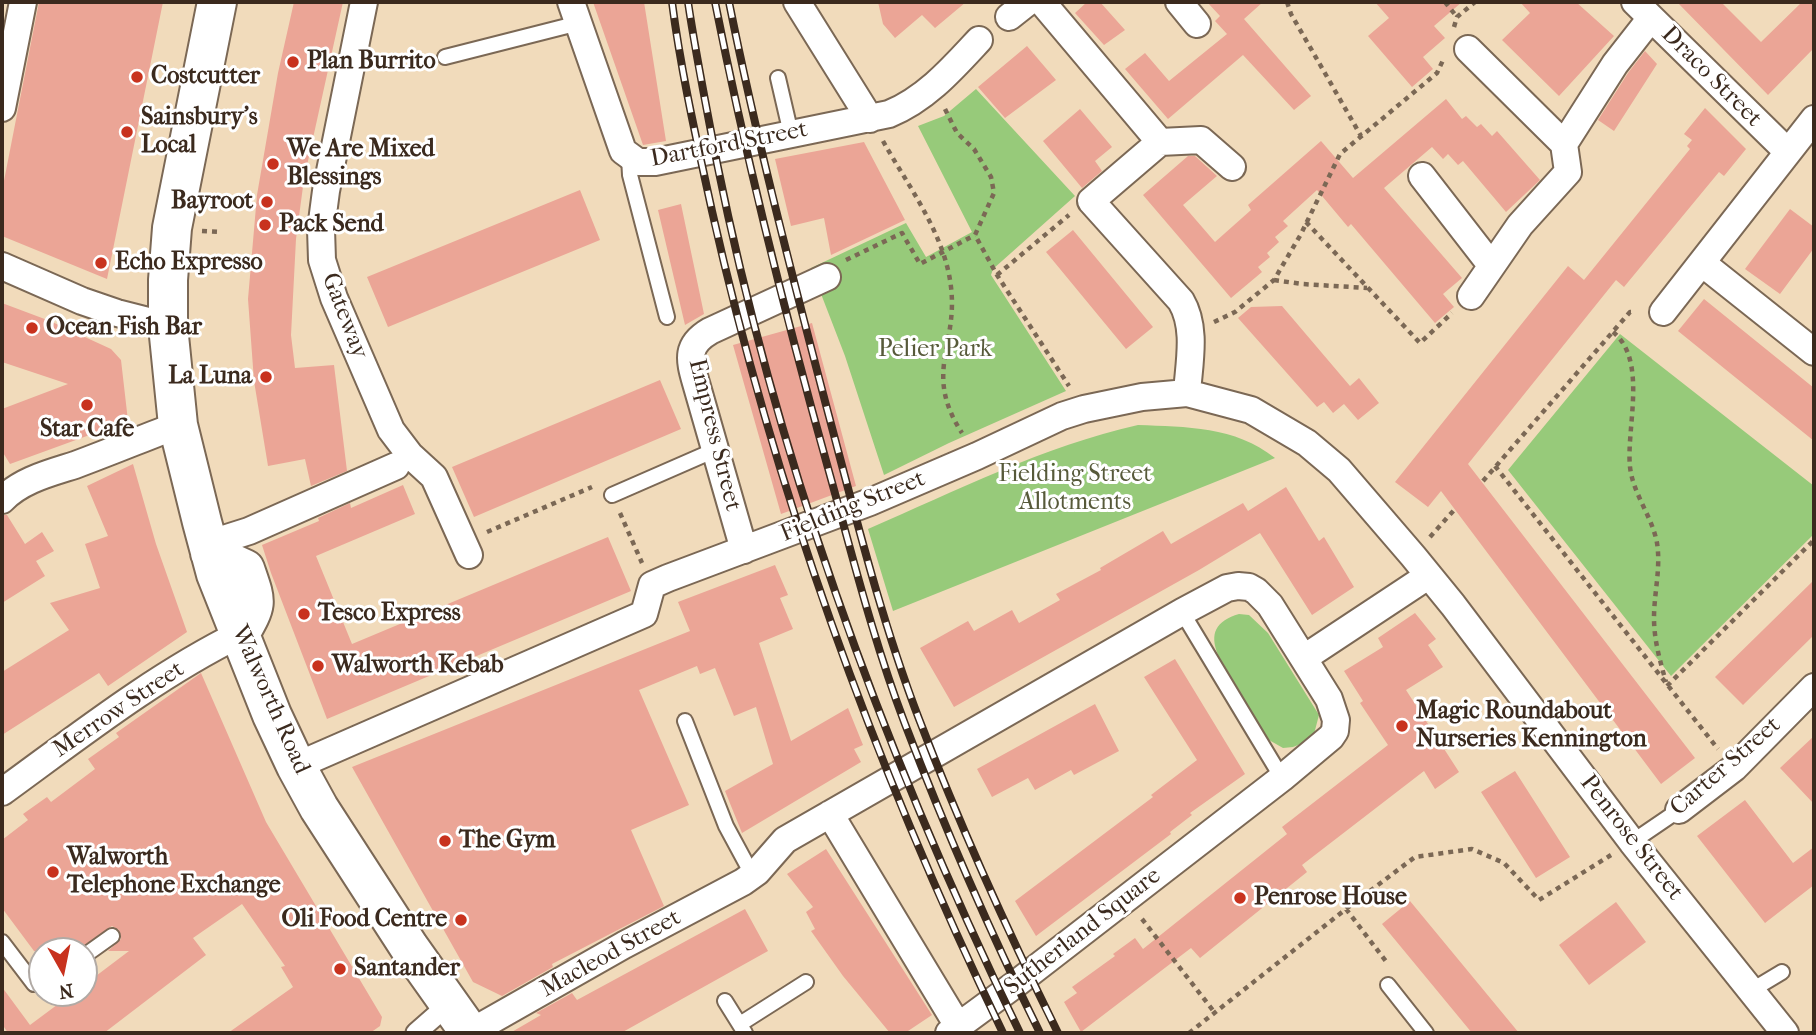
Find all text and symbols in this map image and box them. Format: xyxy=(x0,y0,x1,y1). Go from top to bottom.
street label: Draco Street xyxy=(1655,21,1767,133)
place label: Plan Burrito xyxy=(307,48,436,76)
marker: Plan Burrito xyxy=(285,54,301,70)
place label: Costcutter xyxy=(151,63,260,91)
marker: Costcutter xyxy=(129,69,145,85)
place label: Sainsbury's Local xyxy=(141,104,258,160)
street label: Dartford Street xyxy=(648,116,810,174)
marker: Sainsbury's Local xyxy=(119,124,135,140)
place label: We Are Mixed Blessings xyxy=(287,136,435,192)
marker: We Are Mixed Blessings xyxy=(265,156,281,172)
place label: Bayroot xyxy=(171,188,253,216)
marker: Bayroot xyxy=(259,194,275,210)
place label: Pack Send xyxy=(279,211,384,239)
marker: Pack Send xyxy=(257,217,273,233)
place label: Echo Expresso xyxy=(115,249,263,277)
marker: Echo Expresso xyxy=(93,255,109,271)
street label: Gateway xyxy=(315,269,373,363)
place label: Ocean Fish Bar xyxy=(46,314,202,342)
marker: Ocean Fish Bar xyxy=(24,320,40,336)
park label: Pelier Park xyxy=(878,336,992,364)
street label: Empress Street xyxy=(681,356,747,514)
place label: La Luna xyxy=(168,363,252,391)
marker: La Luna xyxy=(258,369,274,385)
marker: Star Cafe xyxy=(79,397,95,413)
place label: Star Cafe xyxy=(40,416,134,444)
park label: Fielding Street Allotments xyxy=(998,461,1152,517)
street label: Fielding Street xyxy=(776,465,930,549)
place label: Tesco Express xyxy=(318,600,461,628)
marker: Tesco Express xyxy=(296,606,312,622)
street label: Walworth Road xyxy=(224,621,316,779)
place label: Walworth Kebab xyxy=(332,652,503,680)
street label: Merrow Street xyxy=(48,656,190,764)
marker: Walworth Kebab xyxy=(310,658,326,674)
place label: Magic Roundabout Nurseries Kennington xyxy=(1416,698,1647,754)
street label: Carter Street xyxy=(1665,711,1787,823)
marker: Magic Roundabout Nurseries Kennington xyxy=(1394,718,1410,734)
street label: Penrose Street xyxy=(1573,770,1689,906)
place label: The Gym xyxy=(459,827,556,855)
marker: The Gym xyxy=(437,833,453,849)
place label: Walworth Telephone Exchange xyxy=(67,844,281,900)
street label: Sutherland Square xyxy=(999,862,1167,1002)
marker: Walworth Telephone Exchange xyxy=(45,864,61,880)
place label: Penrose House xyxy=(1254,884,1407,912)
marker: Penrose House xyxy=(1232,890,1248,906)
street label: Macleod Street xyxy=(536,904,686,1004)
place label: Oli Food Centre xyxy=(281,906,447,934)
marker: Oli Food Centre xyxy=(453,912,469,928)
north arrow xyxy=(28,937,98,1007)
place label: Santander xyxy=(354,955,460,983)
marker: Santander xyxy=(332,961,348,977)
text: N xyxy=(57,979,75,1003)

